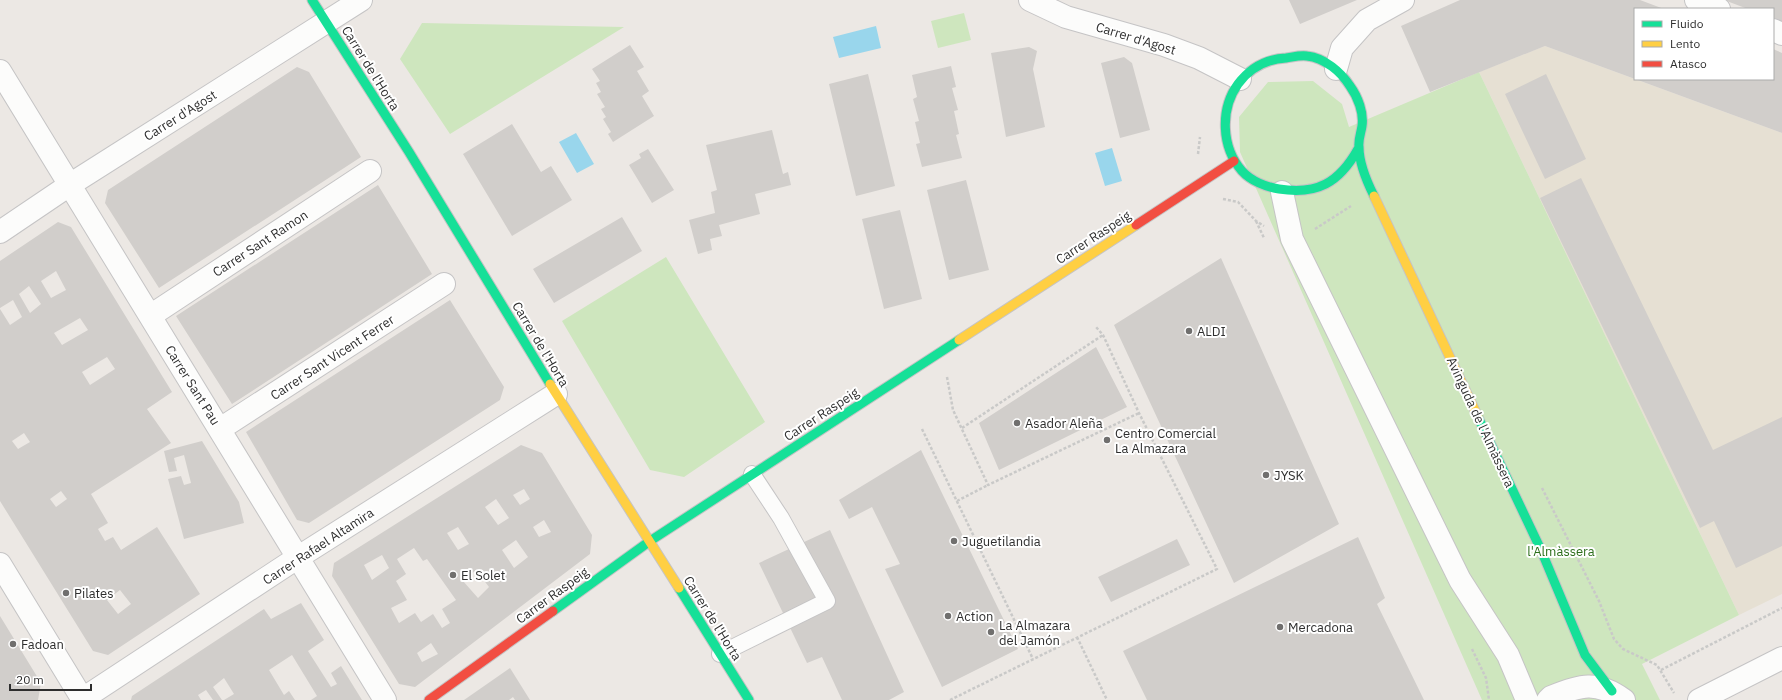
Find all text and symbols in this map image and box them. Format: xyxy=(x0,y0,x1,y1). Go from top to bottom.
legend xyxy=(1634,8,1774,80)
text: Fluido xyxy=(1670,16,1704,31)
street label: Carrer d'Agost xyxy=(1094,18,1178,59)
street label: Carrer de l'Horta xyxy=(338,23,403,114)
text: Lento xyxy=(1670,36,1700,51)
text: Atasco xyxy=(1670,56,1707,71)
street label: Carrer d'Agost xyxy=(141,86,220,145)
street label: Carrer Sant Ramon xyxy=(209,206,311,281)
street label: Carrer Raspeig xyxy=(1053,207,1134,268)
street label: Carrer de l'Horta xyxy=(508,298,573,390)
street label: Carrer Sant Vicent Ferrer xyxy=(267,311,398,404)
place label: ALDI xyxy=(1197,323,1226,340)
marker: ALDI xyxy=(1184,326,1194,336)
street label: Carrer Sant Pau xyxy=(161,342,224,428)
street label: Avinguda de l'Almàssera xyxy=(1443,354,1518,490)
street label: Carrer Raspeig xyxy=(781,384,862,445)
place label: Asador Aleña xyxy=(1025,415,1103,432)
marker: Asador Aleña xyxy=(1012,418,1022,428)
place label: Centro Comercial La Almazara xyxy=(1115,425,1216,457)
marker: Centro Comercial La Almazara xyxy=(1102,435,1112,445)
place label: JYSK xyxy=(1274,467,1304,484)
marker: JYSK xyxy=(1261,470,1271,480)
street label: Carrer Rafael Altamira xyxy=(260,504,377,589)
place label: Juguetilandia xyxy=(962,533,1041,550)
marker: Juguetilandia xyxy=(949,536,959,546)
park label: l'Almàssera xyxy=(1527,543,1595,560)
street label: Carrer Raspeig xyxy=(513,563,592,627)
place label: El Solet xyxy=(461,567,505,584)
marker: El Solet xyxy=(448,570,458,580)
street label: Carrer de l'Horta xyxy=(680,573,745,664)
place label: Pilates xyxy=(74,585,114,602)
marker: Pilates xyxy=(61,588,71,598)
place label: Action xyxy=(956,608,993,625)
marker: Action xyxy=(943,611,953,621)
place label: La Almazara del Jamón xyxy=(999,617,1070,649)
place label: Mercadona xyxy=(1288,619,1353,636)
marker: Mercadona xyxy=(1275,622,1285,632)
marker: La Almazara del Jamón xyxy=(986,627,996,637)
place label: Fadoan xyxy=(21,636,64,653)
marker: Fadoan xyxy=(8,639,18,649)
scale bar xyxy=(10,666,91,692)
text: 20 m xyxy=(16,672,44,687)

